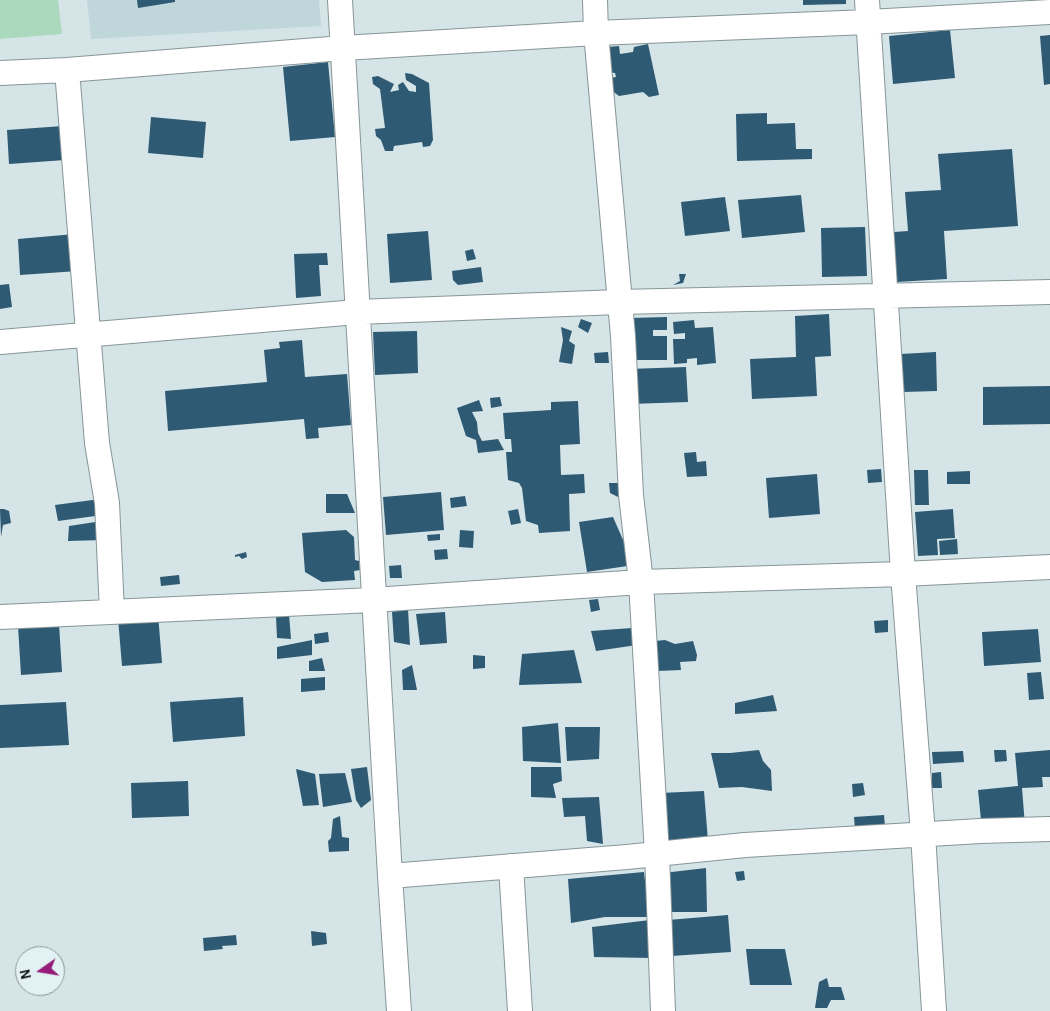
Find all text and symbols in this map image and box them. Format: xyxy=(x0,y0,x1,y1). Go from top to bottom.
north arrow xyxy=(15,946,65,996)
text: N xyxy=(18,968,34,980)

